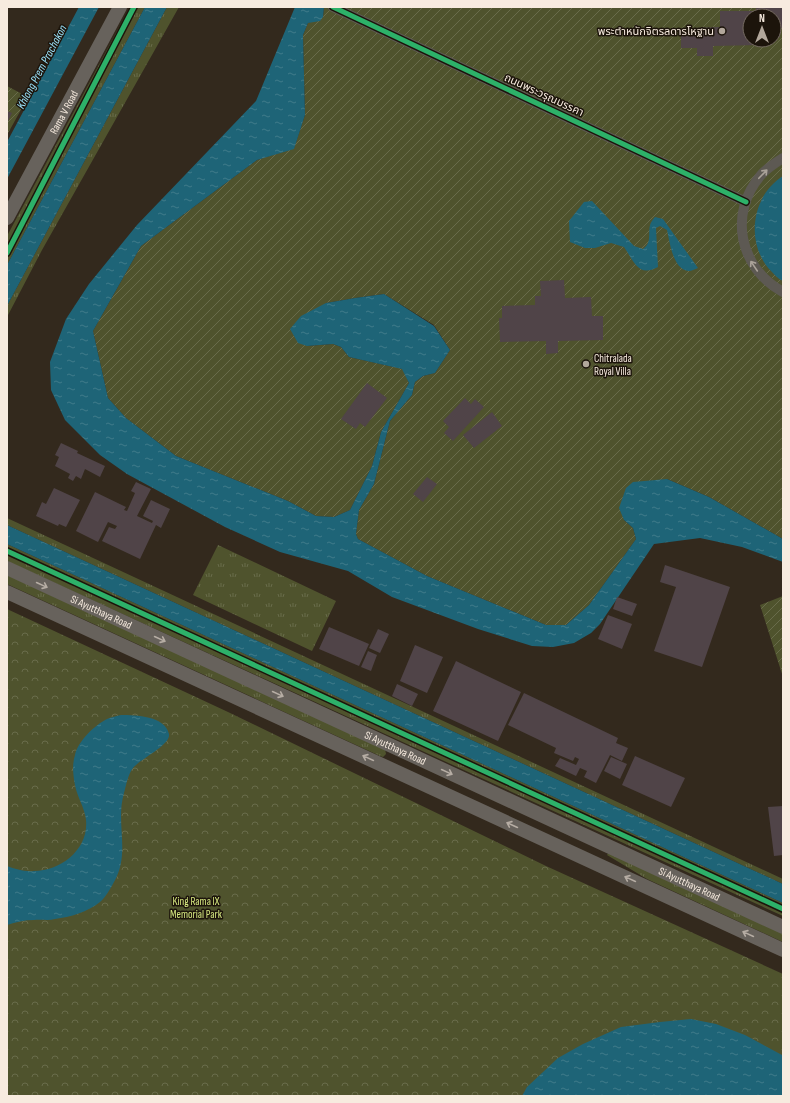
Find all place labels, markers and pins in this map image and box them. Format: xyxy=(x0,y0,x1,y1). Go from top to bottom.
place label: พระตำหนักจิตรลดารโหฐาน xyxy=(598,25,714,38)
marker: พระตำหนักจิตรลดารโหฐาน xyxy=(717,26,727,36)
place label: Chitralada Royal Villa xyxy=(594,352,632,378)
marker: Chitralada Royal Villa xyxy=(581,359,591,369)

